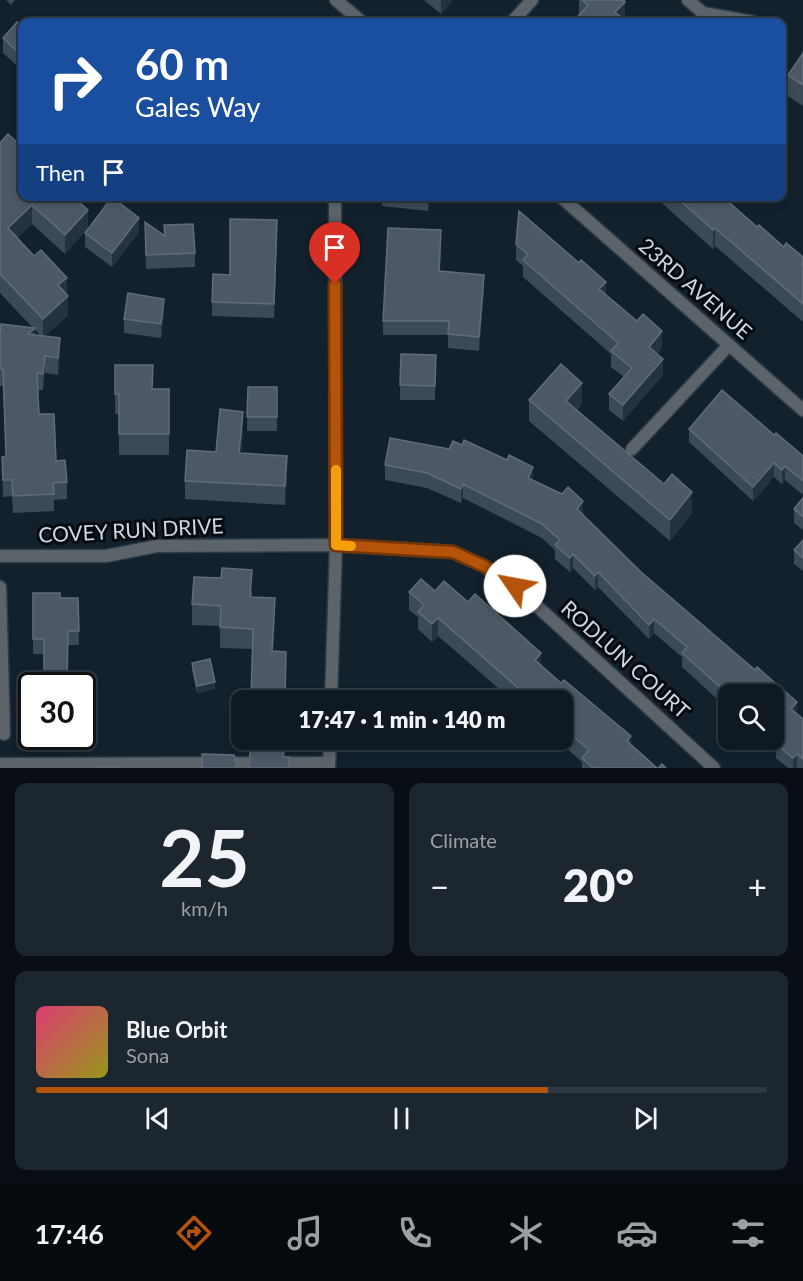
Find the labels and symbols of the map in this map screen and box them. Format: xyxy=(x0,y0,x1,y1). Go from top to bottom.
pin xyxy=(309,222,360,284)
street label: 23RD AVENUE xyxy=(634,232,757,344)
street label: COVEY RUN DRIVE xyxy=(38,512,224,547)
position arrow xyxy=(483,554,547,618)
street label: RODLUN COURT xyxy=(557,595,696,723)
speed limit sign: 30 xyxy=(18,672,96,750)

